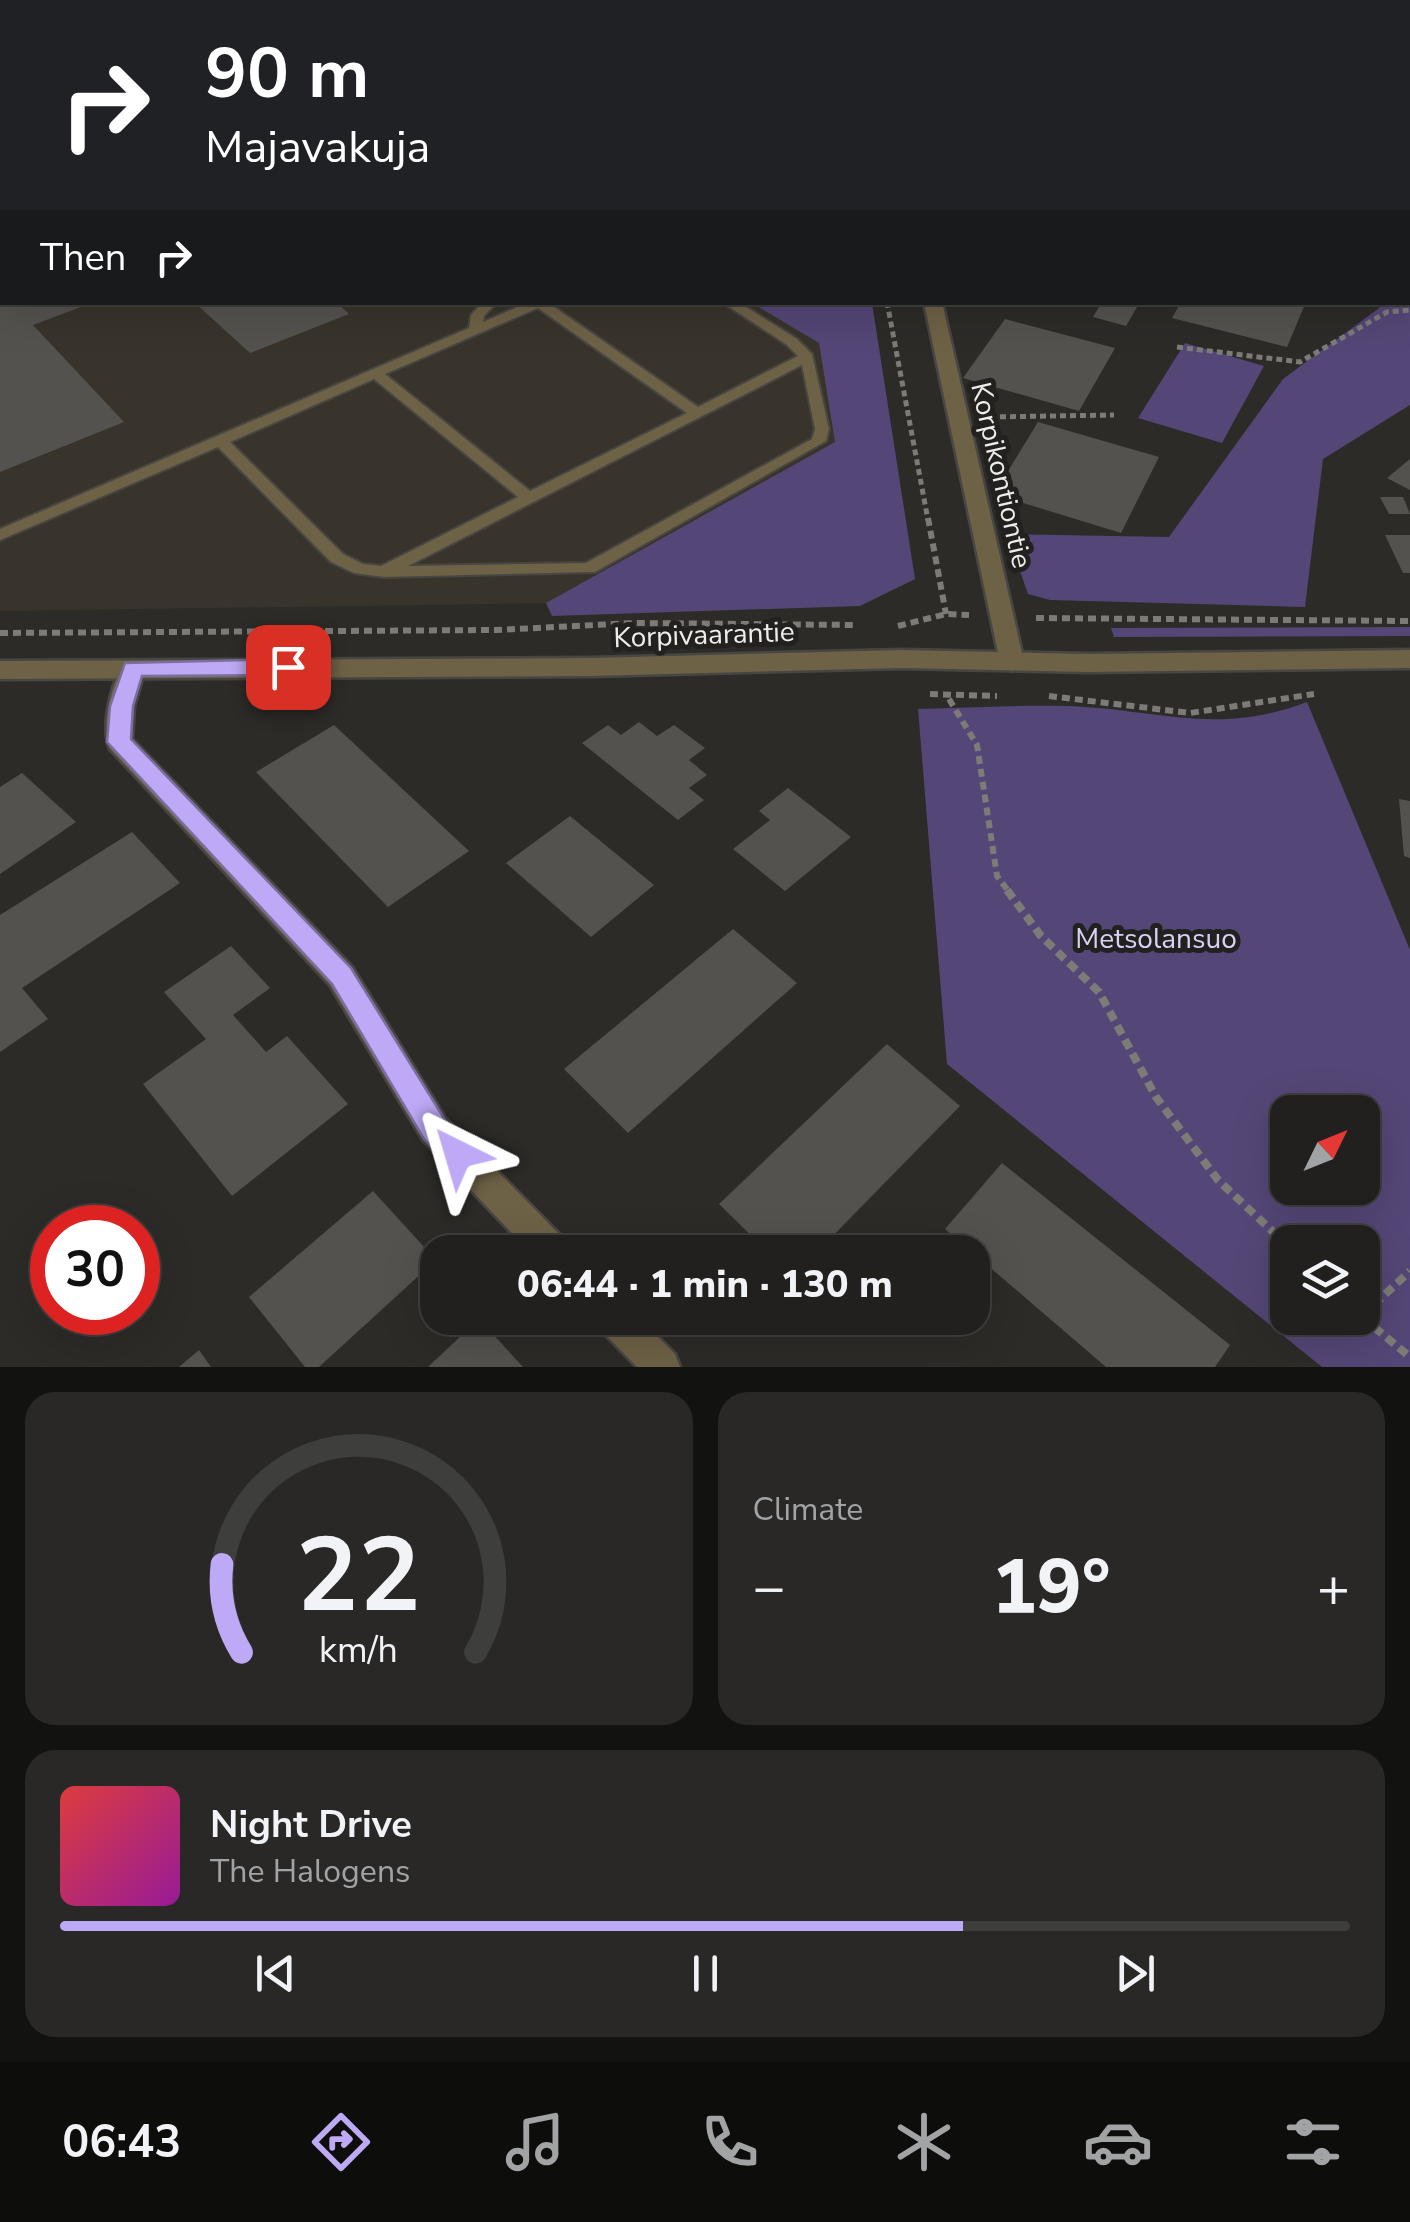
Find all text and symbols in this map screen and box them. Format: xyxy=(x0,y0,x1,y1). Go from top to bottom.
text: 90 m xyxy=(205,26,369,122)
icon: right xyxy=(40,40,170,170)
text: Majavakuja xyxy=(205,117,430,178)
icon: right xyxy=(146,230,201,285)
text: Then xyxy=(40,232,126,283)
street label: Korpikontiontie xyxy=(961,379,1041,572)
street label: Korpivaarantie xyxy=(613,613,795,657)
pin xyxy=(246,625,331,710)
icon: arrive xyxy=(261,640,316,695)
park label: Metsolansuo xyxy=(1075,920,1237,958)
north arrow xyxy=(1270,1095,1380,1205)
map controls xyxy=(1270,1095,1380,1335)
position arrow xyxy=(406,1102,510,1206)
speed limit sign: 30 xyxy=(30,1205,160,1335)
button: layers xyxy=(1270,1225,1380,1335)
text: 06:44 · 1 min · 130 m xyxy=(517,1259,893,1310)
text: Climate xyxy=(753,1488,863,1531)
text: 22 xyxy=(296,1505,421,1647)
text: 19° xyxy=(992,1536,1111,1638)
text: − xyxy=(753,1550,786,1625)
text: + xyxy=(1317,1550,1350,1625)
text: km/h xyxy=(319,1626,398,1675)
text: Night Drive xyxy=(210,1799,412,1850)
text: The Halogens xyxy=(210,1850,410,1893)
icon: previous xyxy=(248,1946,303,2001)
icon: pause xyxy=(678,1946,733,2001)
icon: next xyxy=(1108,1946,1163,2001)
icon: directions xyxy=(306,2107,376,2177)
icon: music xyxy=(500,2107,570,2177)
icon: phone xyxy=(695,2107,765,2177)
icon: climate xyxy=(889,2107,959,2177)
icon: car xyxy=(1083,2107,1153,2177)
icon: filters xyxy=(1278,2107,1348,2177)
text: 06:43 xyxy=(62,2112,181,2173)

